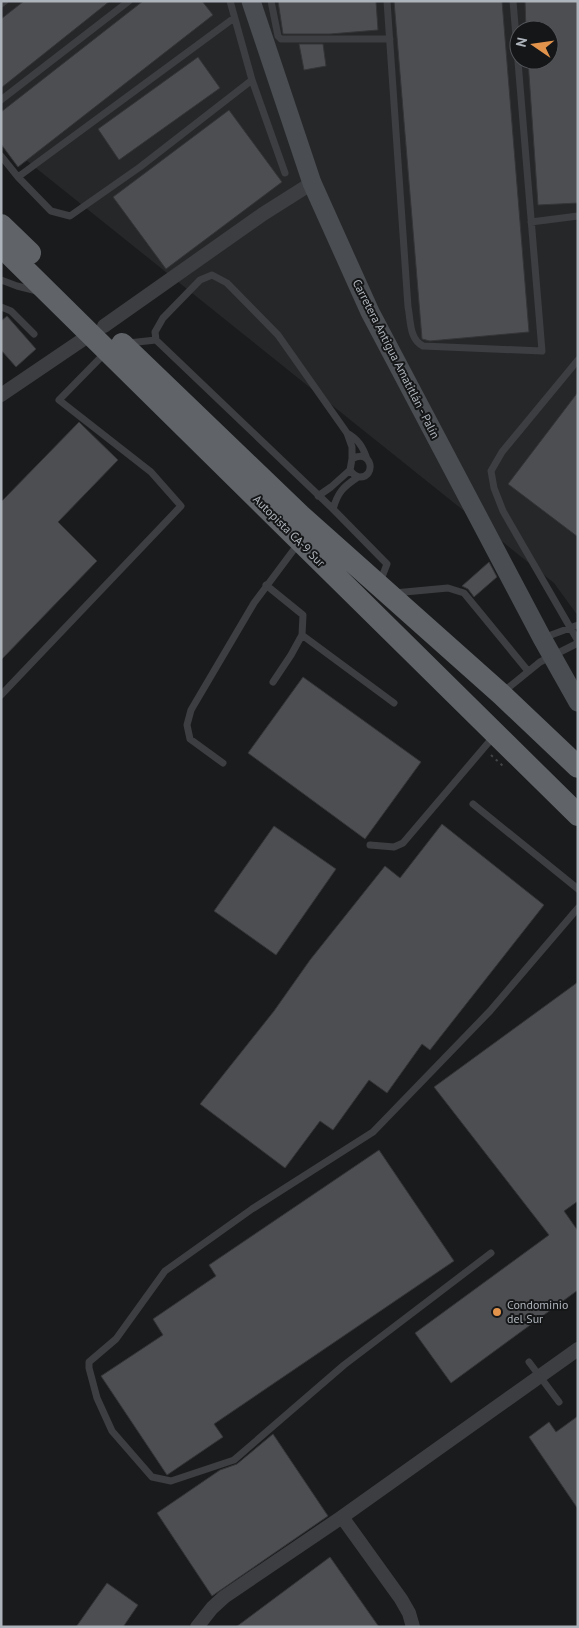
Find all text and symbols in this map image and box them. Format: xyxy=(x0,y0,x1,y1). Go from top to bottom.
north arrow xyxy=(509,20,559,70)
text: N xyxy=(512,36,531,49)
street label: Carretera Antigua Amatitlán - Palín xyxy=(350,277,443,441)
street label: Autopista CA-9 Sur xyxy=(250,491,329,570)
place label: Condominio del Sur xyxy=(507,1297,569,1326)
marker: Condominio del Sur xyxy=(491,1306,503,1318)

